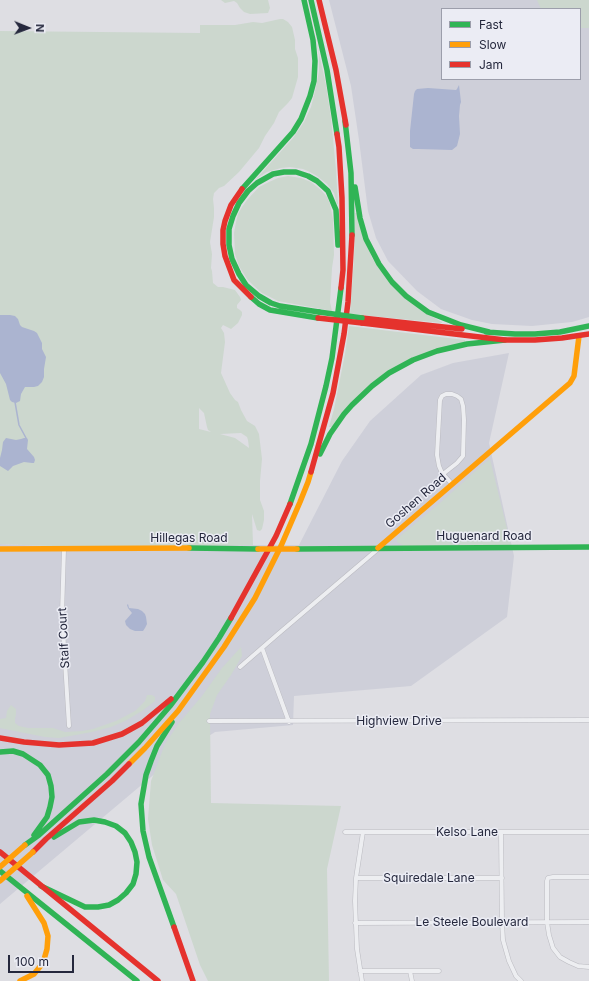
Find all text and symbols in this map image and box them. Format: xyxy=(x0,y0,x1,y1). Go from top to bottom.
north arrow xyxy=(8,8,48,48)
legend xyxy=(441,8,581,80)
text: Fast xyxy=(479,17,503,32)
text: N xyxy=(33,24,47,33)
text: Slow xyxy=(479,37,506,52)
text: Jam xyxy=(479,57,503,72)
street label: Goshen Road xyxy=(383,471,449,531)
street label: Huguenard Road xyxy=(436,529,532,543)
street label: Hillegas Road xyxy=(150,531,228,545)
street label: Stalf Court xyxy=(55,607,73,669)
street label: Highview Drive xyxy=(356,714,442,728)
street label: Kelso Lane xyxy=(436,825,498,839)
street label: Squiredale Lane xyxy=(383,871,475,885)
street label: Le Steele Boulevard xyxy=(416,915,528,929)
scale bar xyxy=(10,947,76,973)
text: 100 m xyxy=(15,954,49,969)

